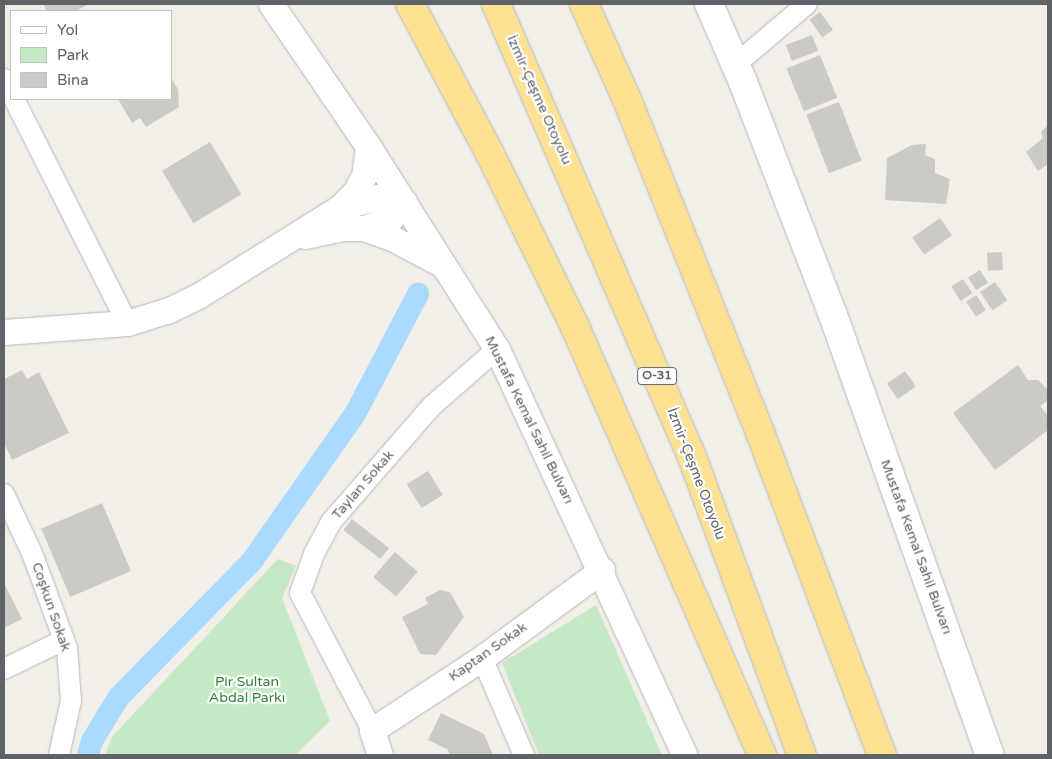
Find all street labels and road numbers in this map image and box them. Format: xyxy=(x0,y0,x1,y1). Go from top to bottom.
street label: İzmir-Çeşme Otoyolu xyxy=(503,33,575,167)
street label: Mustafa Kemal Sahil Bulvarı xyxy=(481,333,577,507)
road number: O-31 xyxy=(637,366,677,386)
street label: İzmir-Çeşme Otoyolu xyxy=(663,406,729,542)
street label: Taylan Sokak xyxy=(328,447,398,523)
street label: Mustafa Kemal Sahil Bulvarı xyxy=(877,457,955,637)
street label: Coşkun Sokak xyxy=(28,560,74,654)
street label: Kaptan Sokak xyxy=(446,619,530,685)

